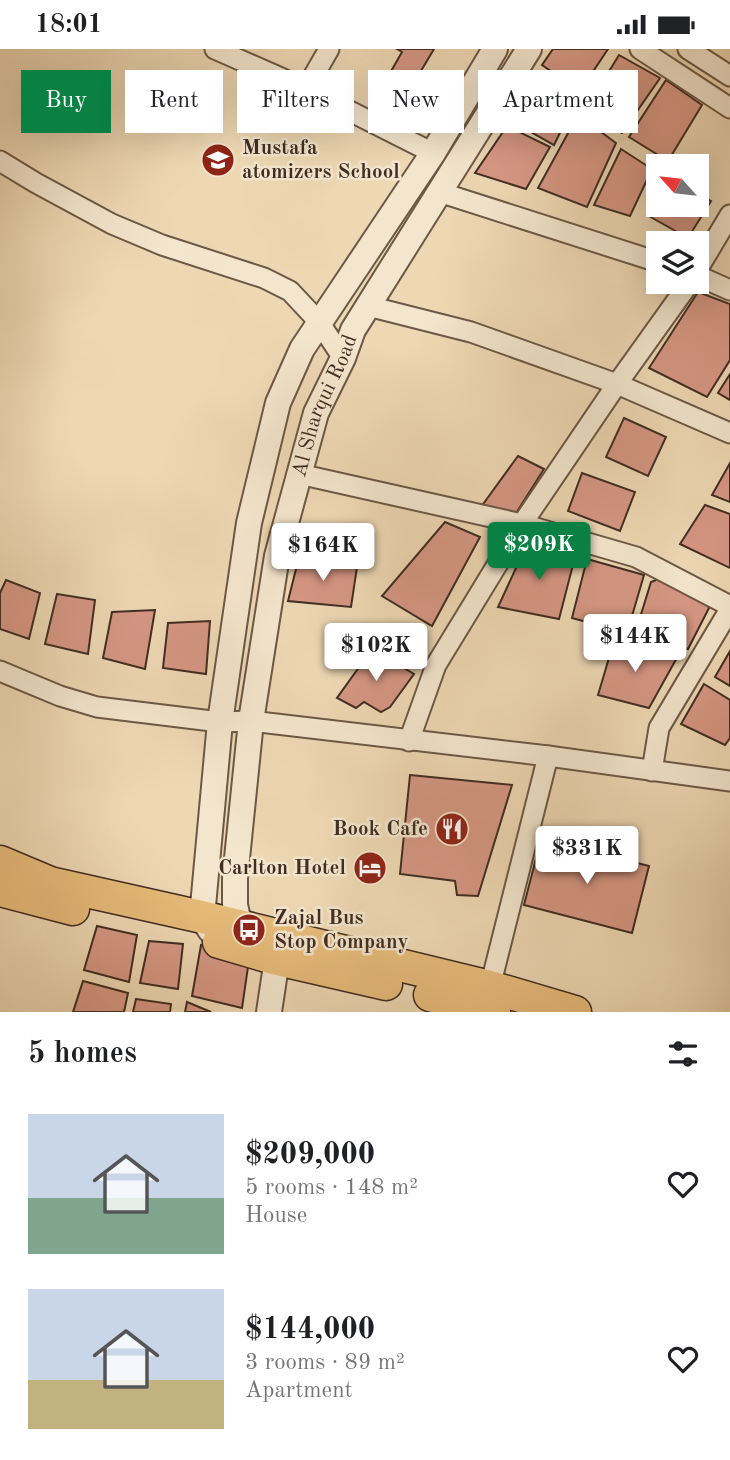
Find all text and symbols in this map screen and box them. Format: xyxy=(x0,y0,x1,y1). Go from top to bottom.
text: 18:01 xyxy=(35,12,103,38)
chip: Buy xyxy=(21,70,111,133)
chip: Rent xyxy=(125,70,223,133)
chip: Filters xyxy=(237,70,354,133)
chip: New xyxy=(368,70,464,133)
chip: Apartment xyxy=(478,70,638,133)
place label: Mustafa atomizers School xyxy=(242,138,400,183)
school or university icon: Mustafa atomizers School xyxy=(199,141,237,179)
north arrow xyxy=(646,154,709,217)
map controls xyxy=(646,154,709,294)
button: layers xyxy=(646,231,709,294)
street label: Al Sharqui Road xyxy=(288,332,361,479)
pin: $209K xyxy=(490,523,588,582)
pin: $164K xyxy=(274,524,372,583)
text: $209K xyxy=(503,533,575,556)
text: $164K xyxy=(287,534,359,557)
pin: $144K xyxy=(586,615,684,674)
pin: $102K xyxy=(327,623,425,683)
text: $144K xyxy=(599,625,671,648)
text: $102K xyxy=(340,634,412,657)
restaurant icon: Book Cafe xyxy=(433,810,471,848)
place label: Book Cafe xyxy=(332,819,428,840)
pin: $331K xyxy=(538,827,636,886)
text: $331K xyxy=(551,837,623,860)
hotel icon: Carlton Hotel xyxy=(351,849,389,887)
place label: Carlton Hotel xyxy=(218,858,346,879)
place label: Zajal Bus Stop Company xyxy=(274,908,409,953)
bus stop icon: Zajal Bus Stop Company xyxy=(230,911,268,949)
icon: filters xyxy=(664,1035,702,1073)
text: 5 homes xyxy=(28,1039,137,1069)
text: $209,000 xyxy=(245,1140,375,1170)
icon: home xyxy=(84,1142,168,1226)
icon: heart xyxy=(664,1165,702,1203)
text: 5 rooms · 148 m² xyxy=(245,1176,418,1199)
text: House xyxy=(245,1204,307,1227)
text: $144,000 xyxy=(245,1315,375,1345)
icon: home xyxy=(84,1317,168,1401)
icon: heart xyxy=(664,1340,702,1378)
text: 3 rooms · 89 m² xyxy=(245,1351,405,1374)
text: Apartment xyxy=(245,1379,353,1402)

